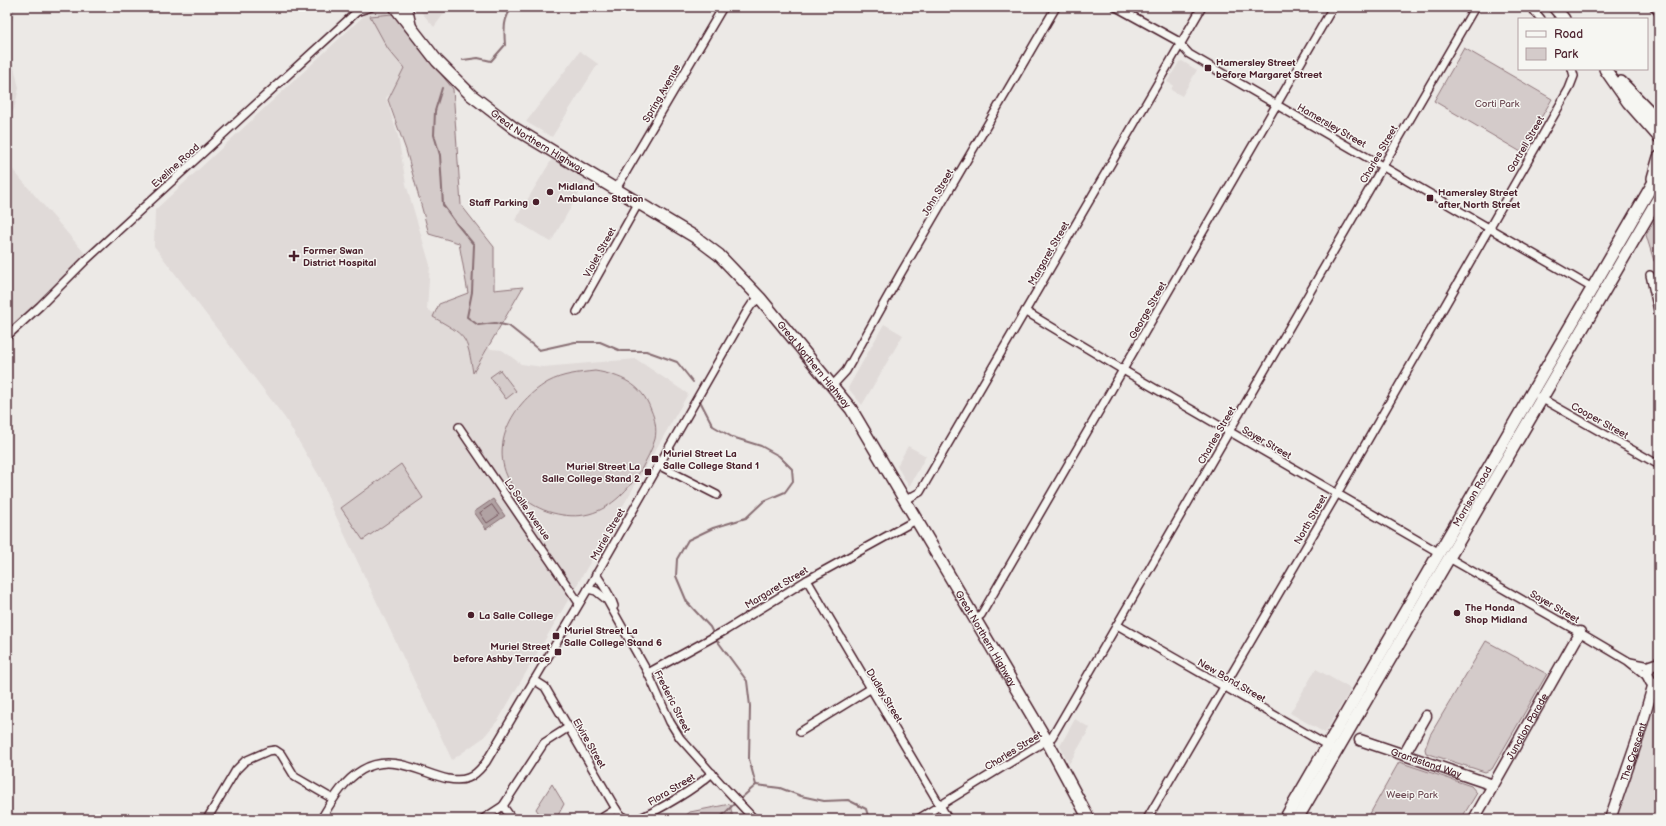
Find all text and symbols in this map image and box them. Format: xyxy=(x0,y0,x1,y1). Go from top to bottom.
legend xyxy=(1518,18,1648,70)
text: Road xyxy=(1554,27,1583,42)
text: Park xyxy=(1554,47,1578,62)
place label: Hamersley Street before Margaret Street xyxy=(1216,57,1323,81)
street label: Spring Avenue xyxy=(640,62,683,125)
marker: Hamersley Street before Margaret Street xyxy=(1203,63,1213,73)
park label: Corti Park xyxy=(1475,98,1519,110)
street label: Hamersley Street xyxy=(1295,101,1368,150)
street label: Great Northern Highway xyxy=(488,107,587,177)
street label: Gartrell Street xyxy=(1505,114,1547,175)
street label: Charles Street xyxy=(1357,123,1400,186)
street label: Eveline Road xyxy=(149,141,202,190)
street label: John Street xyxy=(920,167,956,218)
place label: Midland Ambulance Station xyxy=(557,181,644,205)
marker: Midland Ambulance Station xyxy=(545,187,555,197)
place label: Hamersley Street after North Street xyxy=(1438,187,1521,211)
marker: Hamersley Street after North Street xyxy=(1425,193,1435,203)
place label: Staff Parking xyxy=(469,197,528,209)
marker: Staff Parking xyxy=(531,197,541,207)
street label: Margaret Street xyxy=(1026,220,1072,287)
street label: Violet Street xyxy=(581,225,619,280)
place label: Former Swan District Hospital xyxy=(303,245,376,269)
marker: Former Swan District Hospital xyxy=(288,250,300,262)
street label: George Street xyxy=(1127,280,1169,341)
street label: Great Northern Highway xyxy=(774,319,853,411)
street label: Cooper Street xyxy=(1569,400,1630,442)
street label: Charles Street xyxy=(1195,404,1238,467)
street label: Sayer Street xyxy=(1240,424,1293,462)
place label: Muriel Street La Salle College Stand 1 xyxy=(663,448,759,472)
marker: Muriel Street La Salle College Stand 1 xyxy=(650,454,660,464)
place label: Muriel Street La Salle College Stand 2 xyxy=(542,461,640,485)
street label: Morrison Road xyxy=(1451,464,1495,529)
marker: Muriel Street La Salle College Stand 2 xyxy=(643,467,653,477)
street label: La Salle Avenue xyxy=(502,477,553,543)
street label: North Street xyxy=(1292,492,1330,547)
street label: Muriel Street xyxy=(588,506,628,563)
street label: Margaret Street xyxy=(743,564,810,611)
street label: Great Northern Highway xyxy=(952,588,1019,689)
street label: Sayer Street xyxy=(1528,588,1581,626)
place label: The Honda Shop Midland xyxy=(1465,602,1527,626)
marker: The Honda Shop Midland xyxy=(1452,608,1462,618)
marker: La Salle College xyxy=(466,610,476,620)
place label: La Salle College xyxy=(479,610,554,622)
place label: Muriel Street La Salle College Stand 6 xyxy=(564,625,662,649)
marker: Muriel Street La Salle College Stand 6 xyxy=(551,631,561,641)
place label: Muriel Street before Ashby Terrace xyxy=(453,641,551,665)
marker: Muriel Street before Ashby Terrace xyxy=(553,647,563,657)
street label: New Bond Street xyxy=(1195,656,1268,705)
street label: Dudley Street xyxy=(863,667,905,725)
street label: Frederic Street xyxy=(651,668,693,735)
street label: Junction Parade xyxy=(1504,691,1551,761)
street label: Elvire Street xyxy=(570,717,608,770)
street label: The Crescent xyxy=(1618,721,1649,783)
street label: Charles Street xyxy=(983,729,1044,773)
street label: Grandstand Way xyxy=(1389,746,1463,781)
street label: Flora Street xyxy=(646,771,697,809)
park label: Weeip Park xyxy=(1386,789,1438,801)

